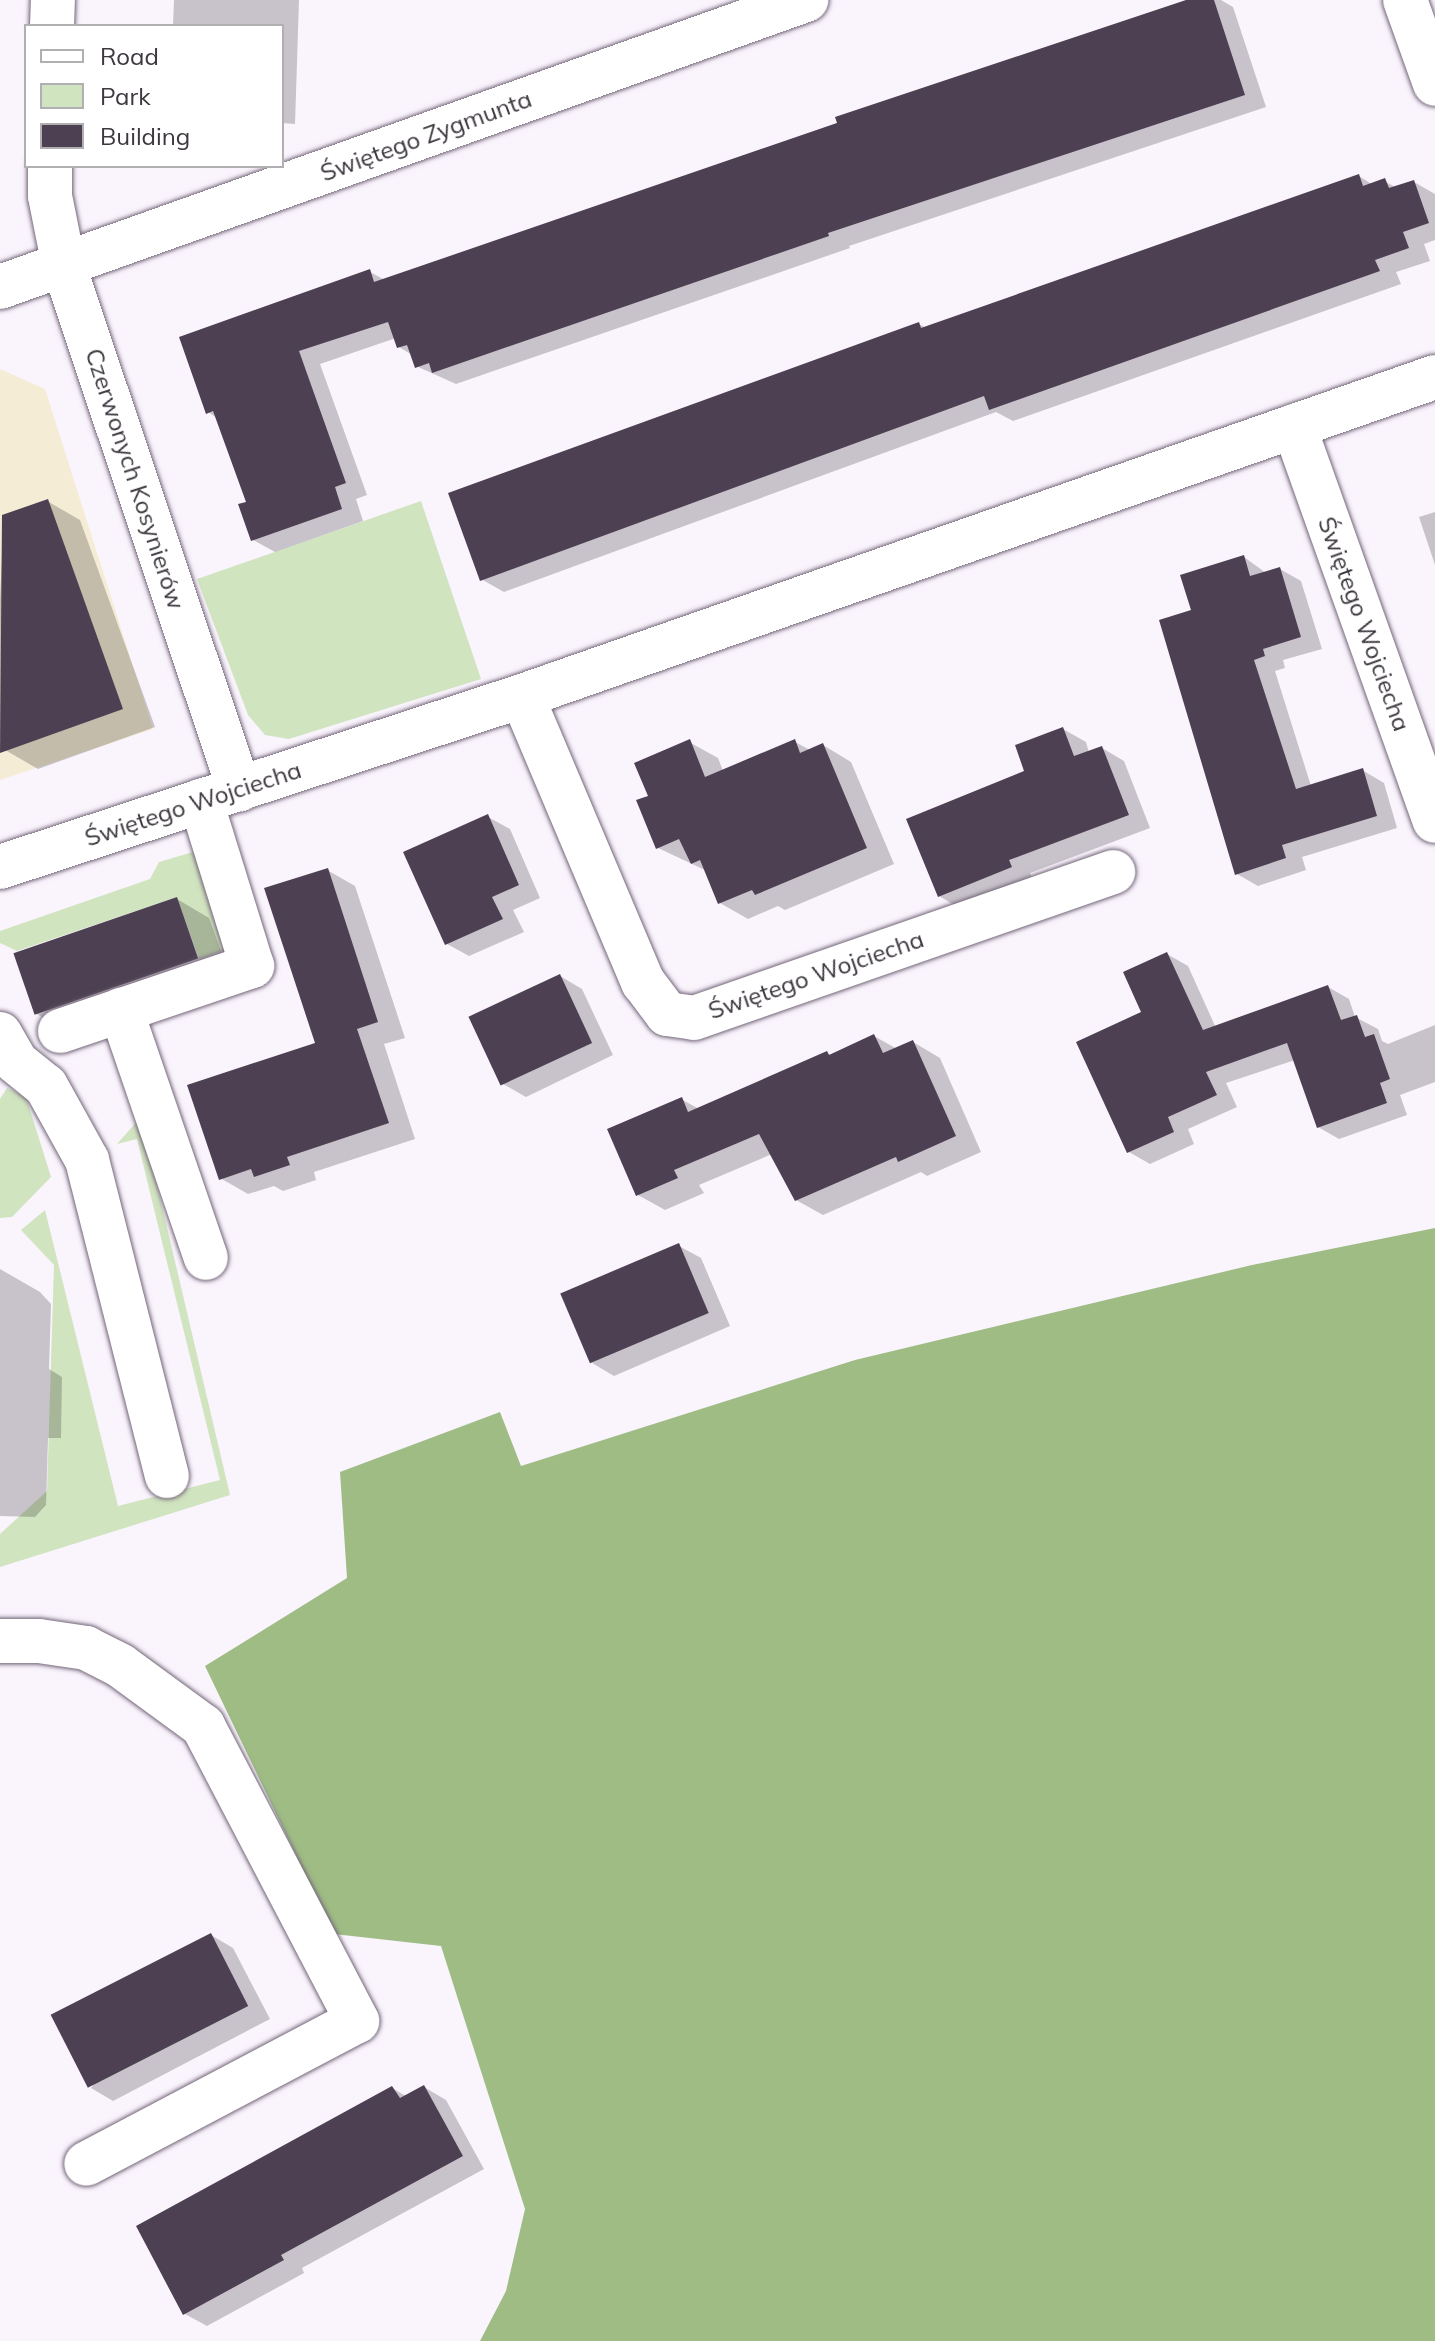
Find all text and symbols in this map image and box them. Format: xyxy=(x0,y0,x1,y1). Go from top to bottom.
legend xyxy=(24,24,284,168)
text: Road xyxy=(100,41,159,71)
text: Park xyxy=(100,81,151,111)
street label: Świętego Zygmunta xyxy=(316,84,536,188)
text: Building xyxy=(100,121,190,151)
street label: Czerwonych Kosynierów xyxy=(79,345,191,613)
street label: Świętego Wojciecha xyxy=(1312,513,1416,735)
street label: Świętego Wojciecha xyxy=(81,755,305,853)
street label: Świętego Wojciecha xyxy=(705,925,927,1025)

